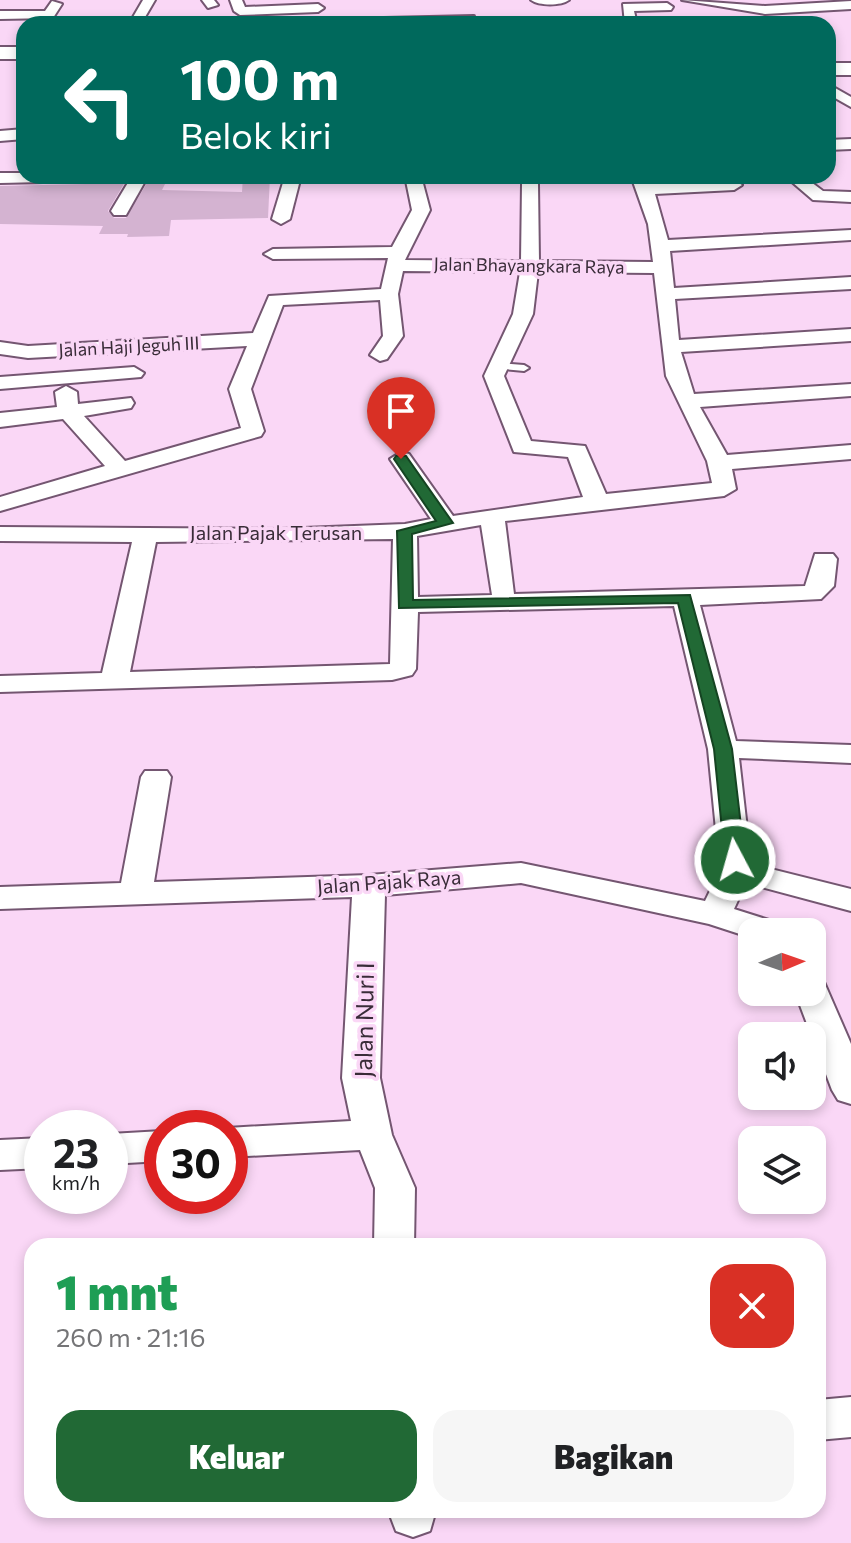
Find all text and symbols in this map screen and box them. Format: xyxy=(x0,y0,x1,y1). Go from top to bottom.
text: 100 m xyxy=(180,43,339,112)
icon: left xyxy=(48,48,152,152)
text: Belok kiri xyxy=(180,112,332,156)
street label: Jalan Bhayangkara Raya xyxy=(433,252,625,278)
street label: Jalan Haji Jeguh III xyxy=(58,331,200,361)
pin xyxy=(367,377,435,459)
icon: arrive xyxy=(379,389,423,433)
street label: Jalan Pajak Terusan xyxy=(190,520,362,544)
position arrow xyxy=(693,818,777,902)
street label: Jalan Pajak Raya xyxy=(316,864,462,898)
north arrow xyxy=(738,918,826,1006)
map controls xyxy=(738,918,826,1214)
street label: Jalan Nuri I xyxy=(348,962,379,1078)
button: sound xyxy=(738,1022,826,1110)
speed limit sign: 30 xyxy=(144,1110,248,1214)
button: layers xyxy=(738,1126,826,1214)
text: 23 xyxy=(53,1127,99,1176)
text: km/h xyxy=(52,1170,100,1194)
text: 1 mnt xyxy=(56,1261,178,1320)
button: close xyxy=(710,1264,794,1348)
text: 260 m · 21:16 xyxy=(56,1321,205,1352)
button: Keluar xyxy=(56,1410,417,1502)
button: Bagikan xyxy=(433,1410,794,1502)

